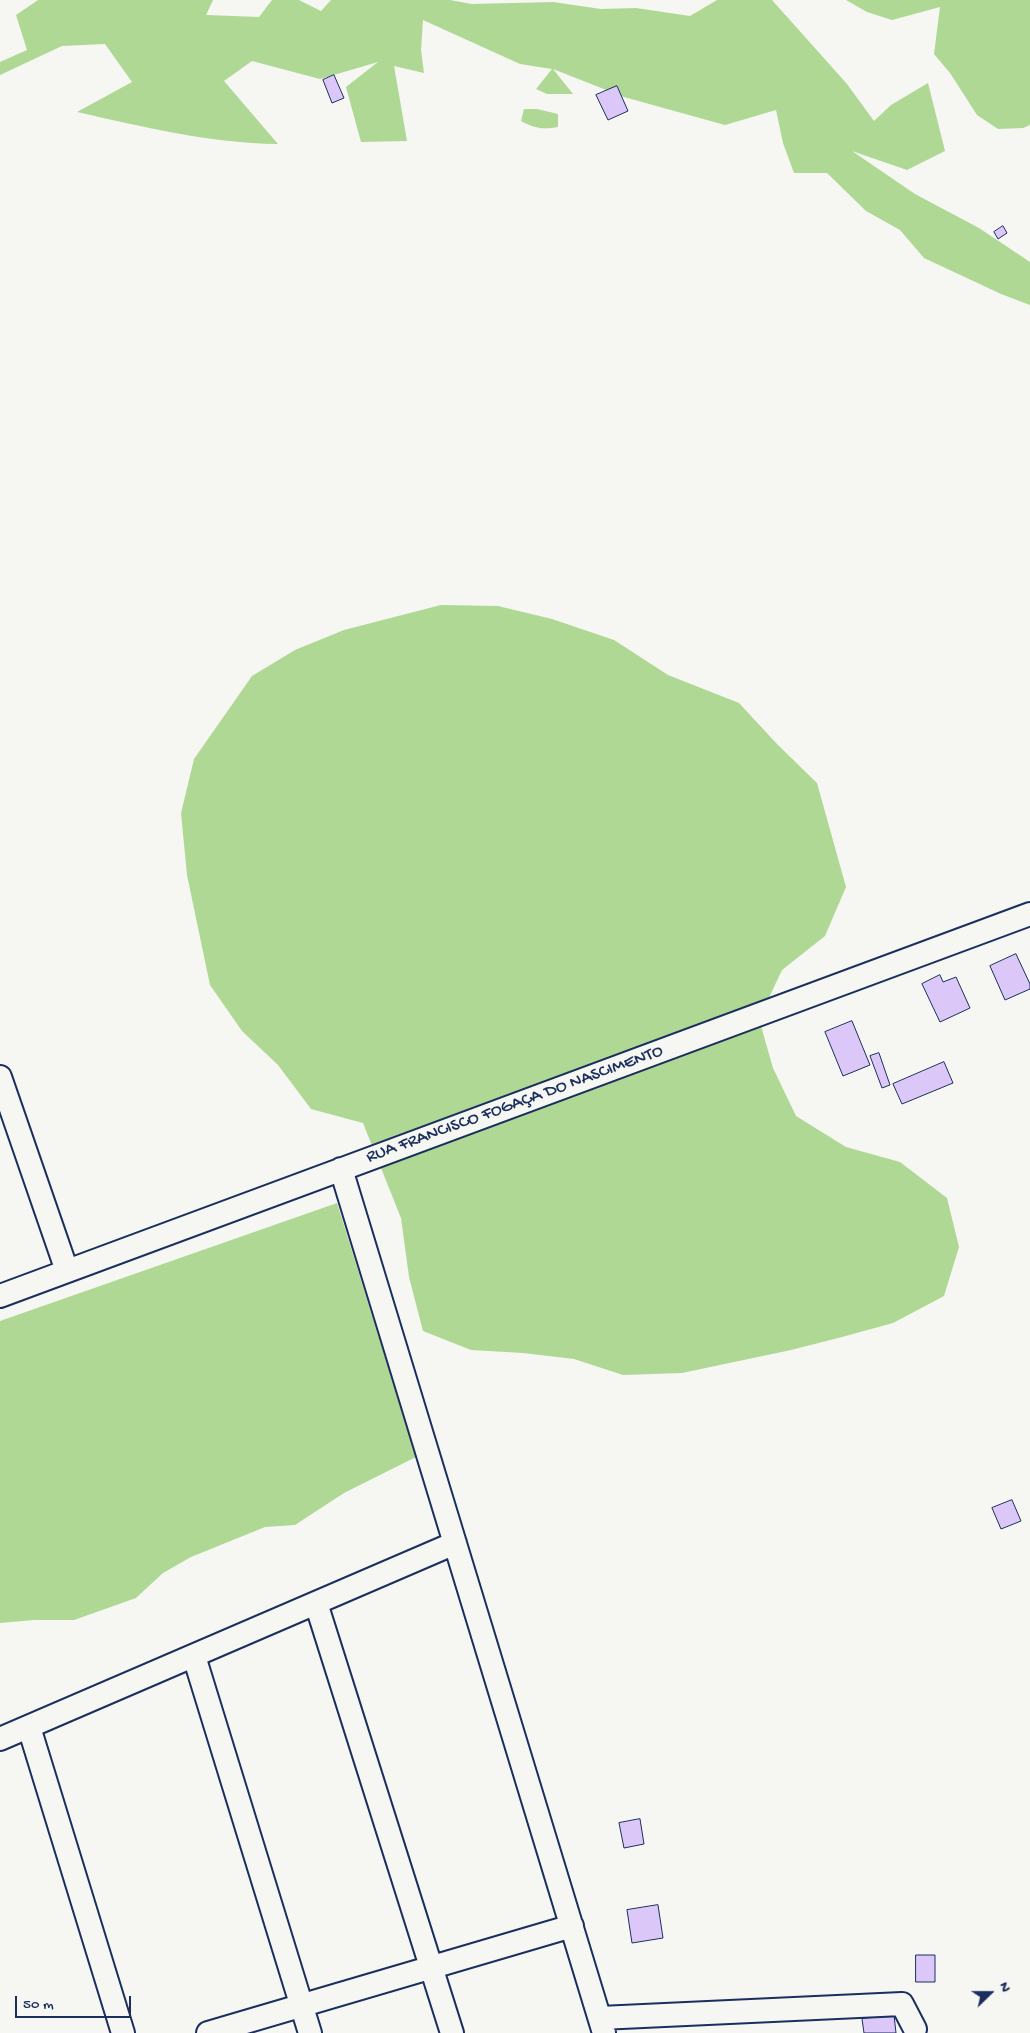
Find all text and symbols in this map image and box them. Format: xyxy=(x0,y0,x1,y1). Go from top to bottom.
street label: RUA FRANCISCO FOGAÇA DO NASCIMENTO xyxy=(364,1041,666,1169)
north arrow xyxy=(965,1968,1015,2018)
text: N xyxy=(995,1980,1014,1995)
scale bar xyxy=(18,1986,134,2018)
text: 50 m xyxy=(23,1996,54,2014)

